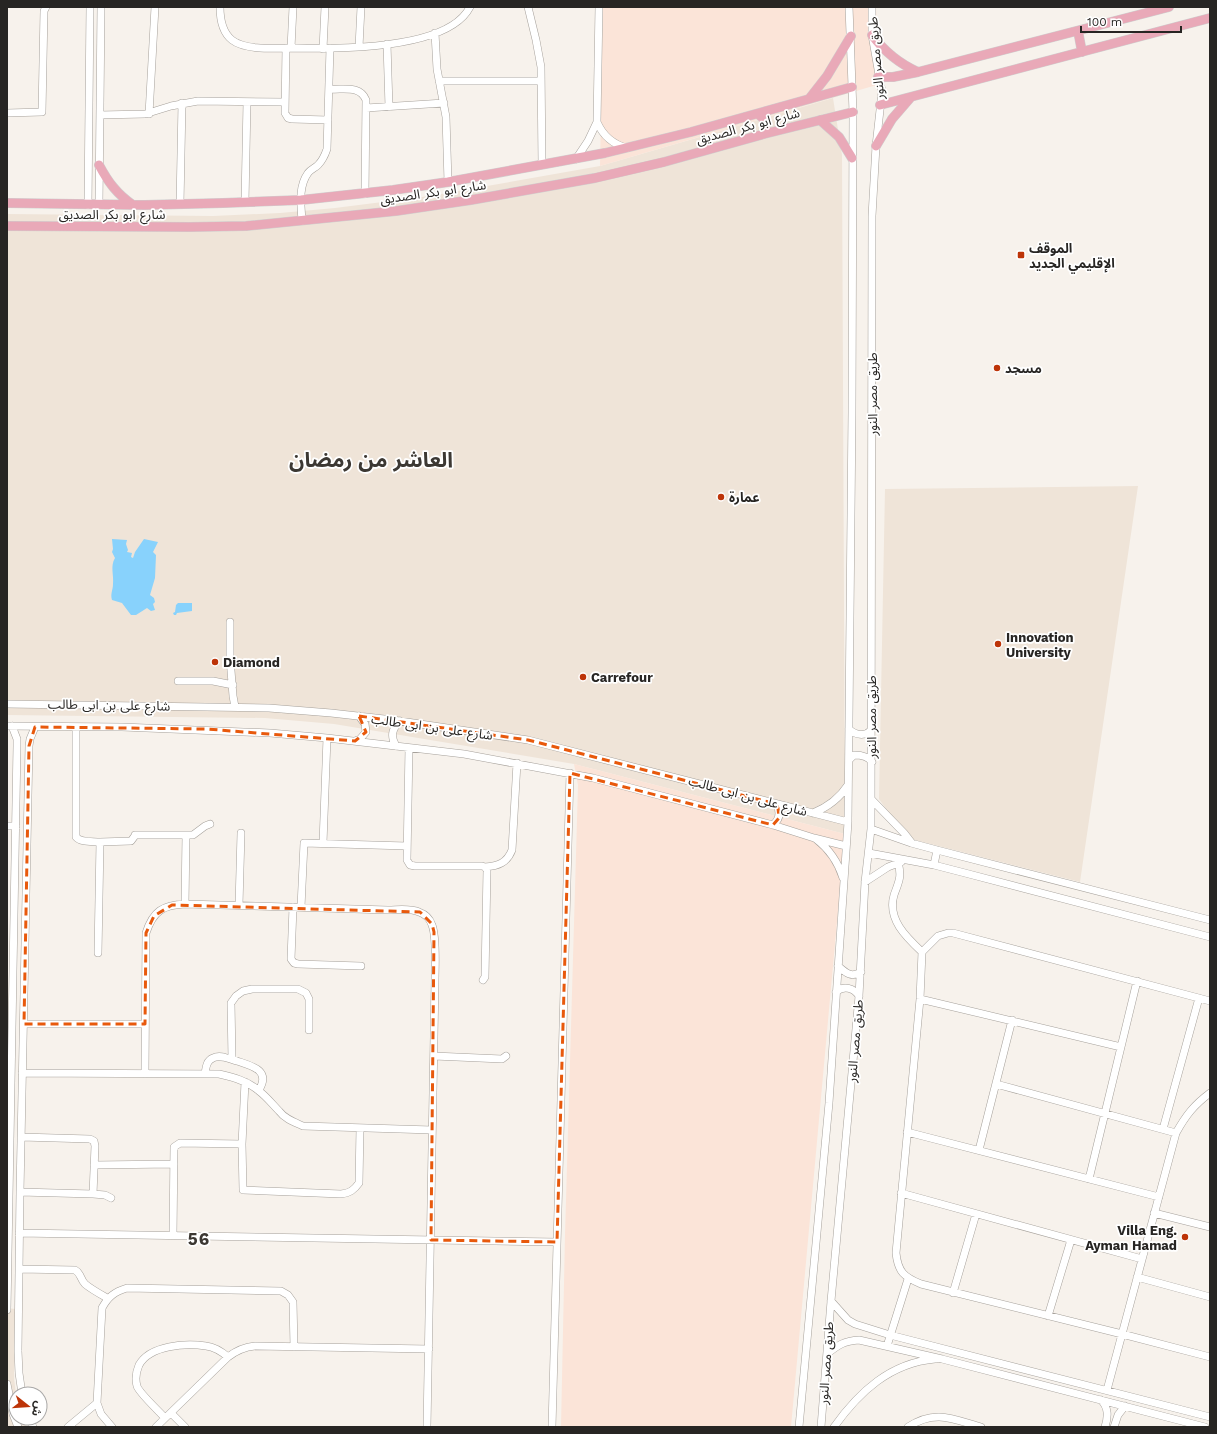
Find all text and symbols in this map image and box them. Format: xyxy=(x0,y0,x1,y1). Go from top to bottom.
scale bar xyxy=(1081,8,1181,34)
text: 100 m xyxy=(1087,15,1122,29)
street label: طريق مصر النور xyxy=(865,16,888,101)
street label: شارع ابو بكر الصديق xyxy=(695,105,802,150)
street label: شارع ابو بكر الصديق xyxy=(379,177,487,210)
street label: شارع ابو بكر الصديق xyxy=(59,207,165,225)
place label: الموقف الإقليمي الجديد xyxy=(1029,241,1115,274)
marker: الموقف الإقليمي الجديد xyxy=(1016,250,1026,260)
street label: طريق مصر النور xyxy=(865,352,881,436)
place label: مسجد xyxy=(1005,361,1042,376)
marker: مسجد xyxy=(992,363,1002,373)
district label: العاشر من رمضان xyxy=(289,447,453,472)
place label: عمارة xyxy=(729,490,759,505)
marker: عمارة xyxy=(716,492,726,502)
place label: Innovation University xyxy=(1006,630,1074,660)
marker: Innovation University xyxy=(993,639,1003,649)
place label: Diamond xyxy=(223,655,280,670)
marker: Diamond xyxy=(210,657,220,667)
place label: Carrefour xyxy=(591,670,653,685)
marker: Carrefour xyxy=(578,672,588,682)
street label: طريق مصر النور xyxy=(864,675,880,759)
street label: شارع على بن ابى طالب xyxy=(48,696,170,717)
street label: شارع على بن ابى طالب xyxy=(370,711,494,746)
street label: شارع على بن ابى طالب xyxy=(686,773,809,822)
street label: طريق مصر النور xyxy=(844,999,867,1084)
place label: Villa Eng. Ayman Hamad xyxy=(1085,1223,1177,1253)
district label: 56 xyxy=(188,1229,210,1249)
marker: Villa Eng. Ayman Hamad xyxy=(1180,1232,1190,1242)
street label: طريق مصر النور xyxy=(816,1321,837,1406)
north arrow xyxy=(8,1386,48,1426)
text: ش xyxy=(29,1400,46,1418)

